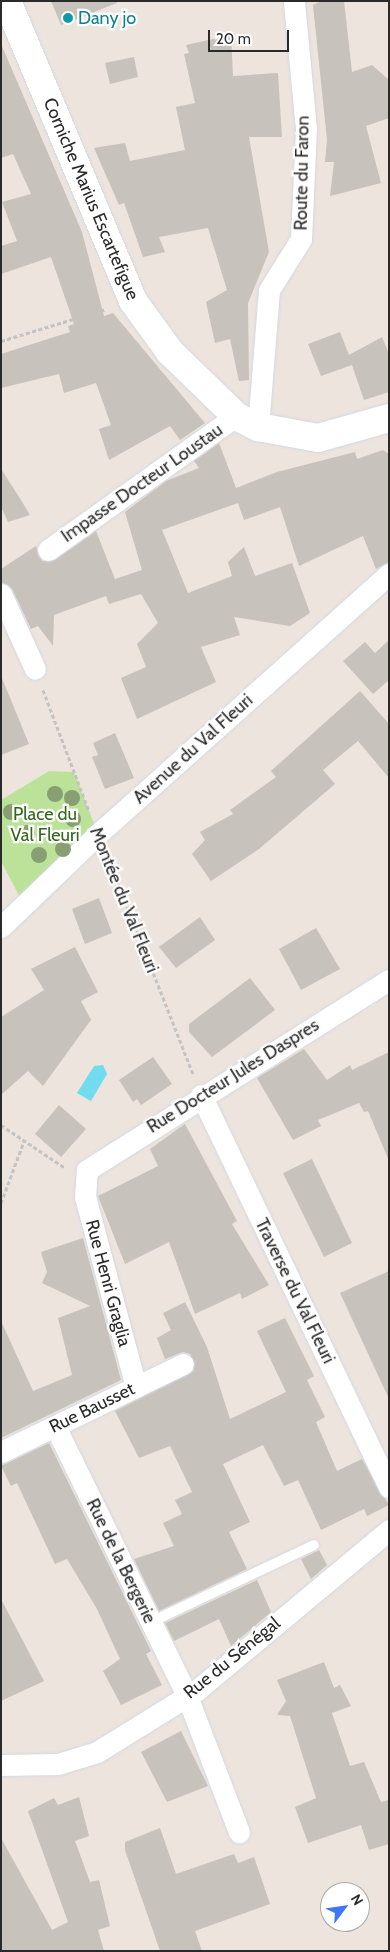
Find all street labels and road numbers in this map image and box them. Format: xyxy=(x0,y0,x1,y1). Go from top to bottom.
street label: Corniche Marius Escartefigue xyxy=(39,95,143,303)
street label: Route du Faron xyxy=(290,115,314,231)
street label: Impasse Docteur Loustau xyxy=(57,419,227,547)
street label: Avenue du Val Fleuri xyxy=(129,690,257,808)
street label: Montée du Val Fleuri xyxy=(85,824,163,976)
street label: Rue Docteur Jules Daspres xyxy=(143,1014,323,1138)
street label: Traverse du Val Fleuri xyxy=(251,1215,339,1367)
street label: Rue Henri Graglia xyxy=(81,1217,135,1349)
street label: Rue Bausset xyxy=(46,1378,138,1438)
street label: Rue de la Bergerie xyxy=(81,1495,161,1627)
street label: Rue du Sénégal xyxy=(179,1613,285,1703)

